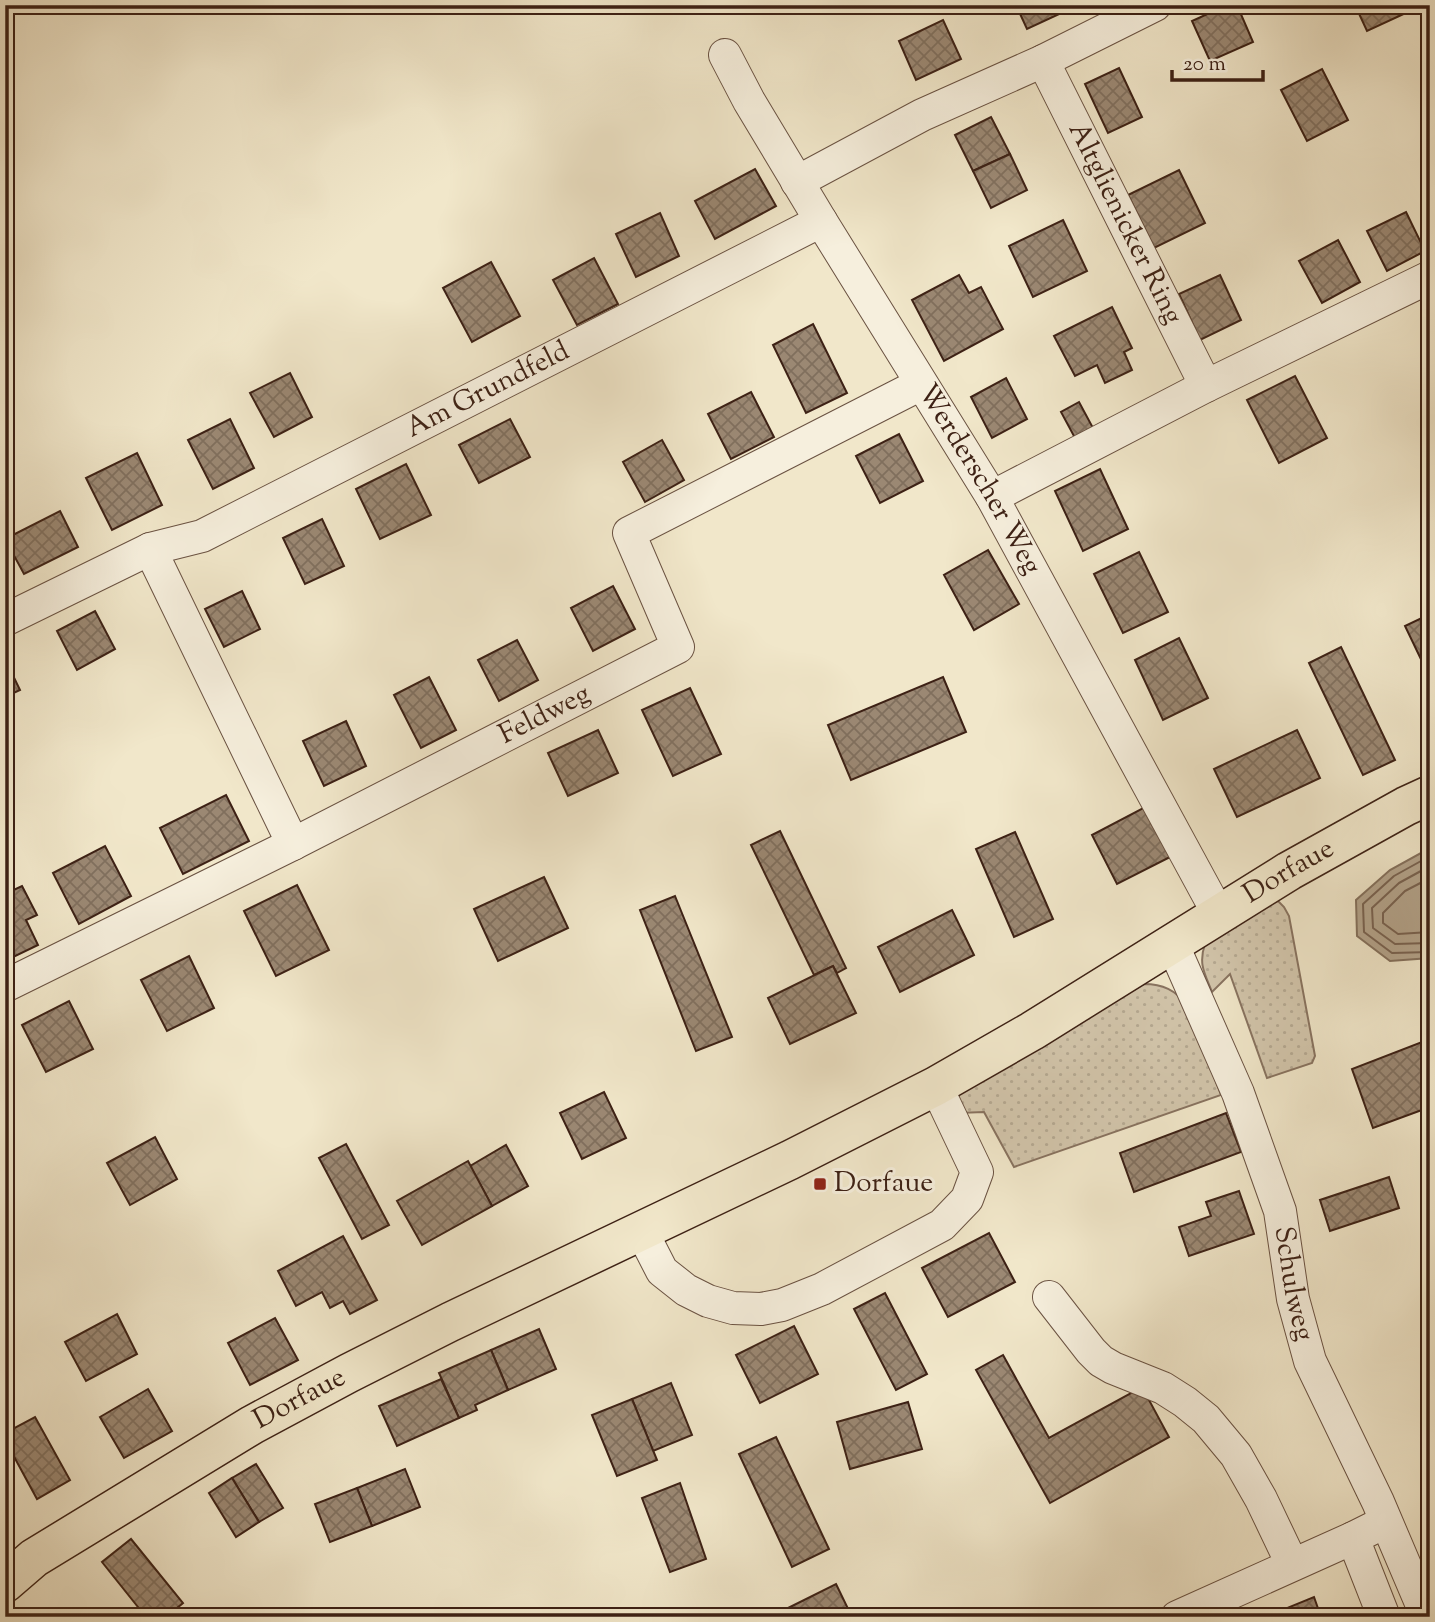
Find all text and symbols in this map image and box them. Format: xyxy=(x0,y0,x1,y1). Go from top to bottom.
scale bar xyxy=(1172,38,1264,82)
text: 20 m xyxy=(1183,50,1226,80)
street label: Altglienicker Ring xyxy=(1057,116,1192,332)
street label: Am Grundfeld xyxy=(399,332,577,449)
street label: Werderscher Weg xyxy=(907,377,1051,582)
street label: Feldweg xyxy=(492,675,598,755)
street label: Dorfaue xyxy=(1236,830,1342,915)
place label: Dorfaue xyxy=(834,1164,933,1204)
marker: Dorfaue xyxy=(812,1176,828,1192)
street label: Schulweg xyxy=(1263,1224,1324,1346)
street label: Dorfaue xyxy=(247,1358,353,1440)

